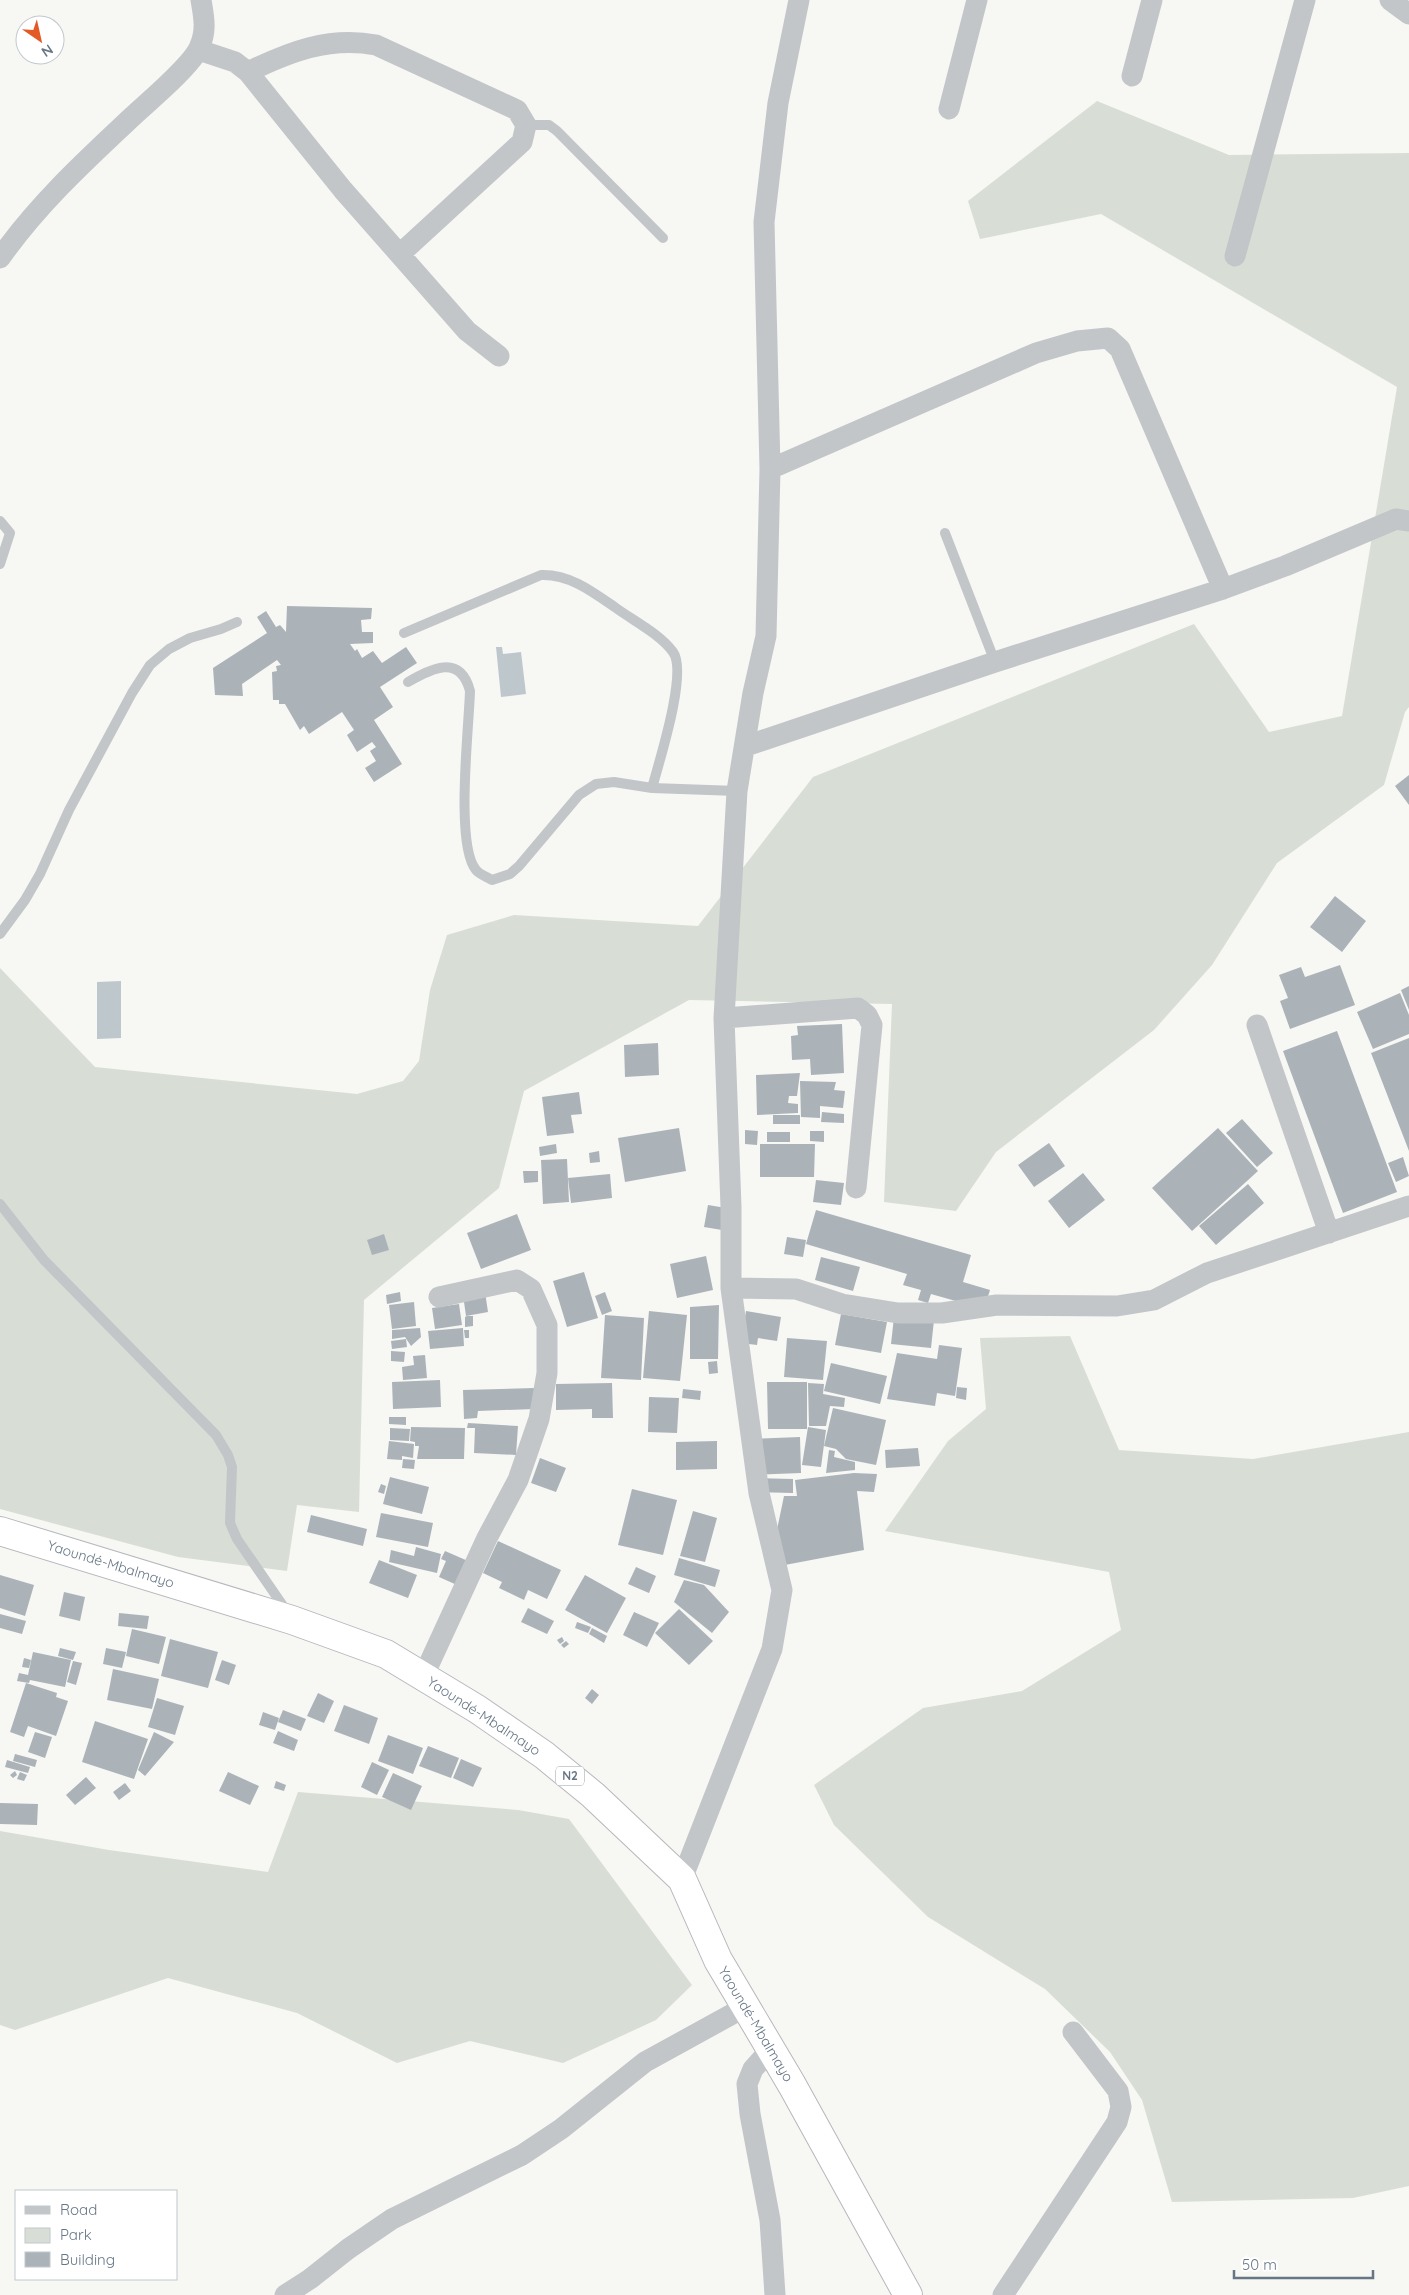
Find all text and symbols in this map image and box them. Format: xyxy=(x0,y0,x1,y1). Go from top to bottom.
north arrow xyxy=(15,15,65,65)
text: N xyxy=(38,40,57,61)
street label: Yaoundé-Mbalmayo xyxy=(45,1536,177,1592)
street label: Yaoundé-Mbalmayo xyxy=(424,1673,544,1759)
road number: N2 xyxy=(556,1766,584,1785)
street label: Yaoundé-Mbalmayo xyxy=(714,1963,798,2085)
legend xyxy=(15,2190,178,2280)
text: Road xyxy=(60,2200,97,2219)
text: Park xyxy=(60,2225,92,2244)
scale bar xyxy=(1234,2248,1373,2280)
text: Building xyxy=(60,2250,115,2269)
text: 50 m xyxy=(1242,2255,1277,2274)

